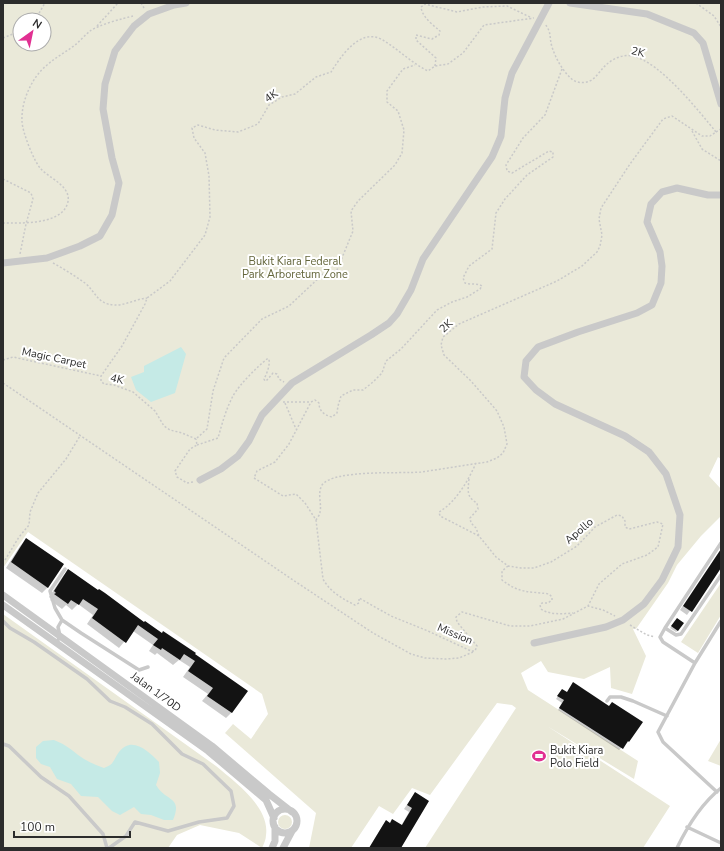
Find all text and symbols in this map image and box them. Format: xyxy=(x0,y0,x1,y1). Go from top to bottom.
north arrow xyxy=(12,12,52,52)
text: N xyxy=(30,16,45,33)
street label: 2K xyxy=(630,43,648,61)
street label: 4K xyxy=(261,85,282,106)
park label: Bukit Kiara Federal Park Arboretum Zone xyxy=(242,254,348,282)
street label: 2K xyxy=(436,315,457,336)
street label: Magic Carpet xyxy=(21,344,88,372)
street label: 4K xyxy=(109,370,127,388)
street label: Apollo xyxy=(562,514,596,548)
street label: Mission xyxy=(435,620,475,648)
street label: Jalan 1/70D xyxy=(127,668,184,715)
place label: Bukit Kiara Polo Field xyxy=(550,743,603,771)
sports icon: Bukit Kiara Polo Field xyxy=(531,748,547,764)
scale bar xyxy=(14,813,130,839)
text: 100 m xyxy=(20,819,55,835)

